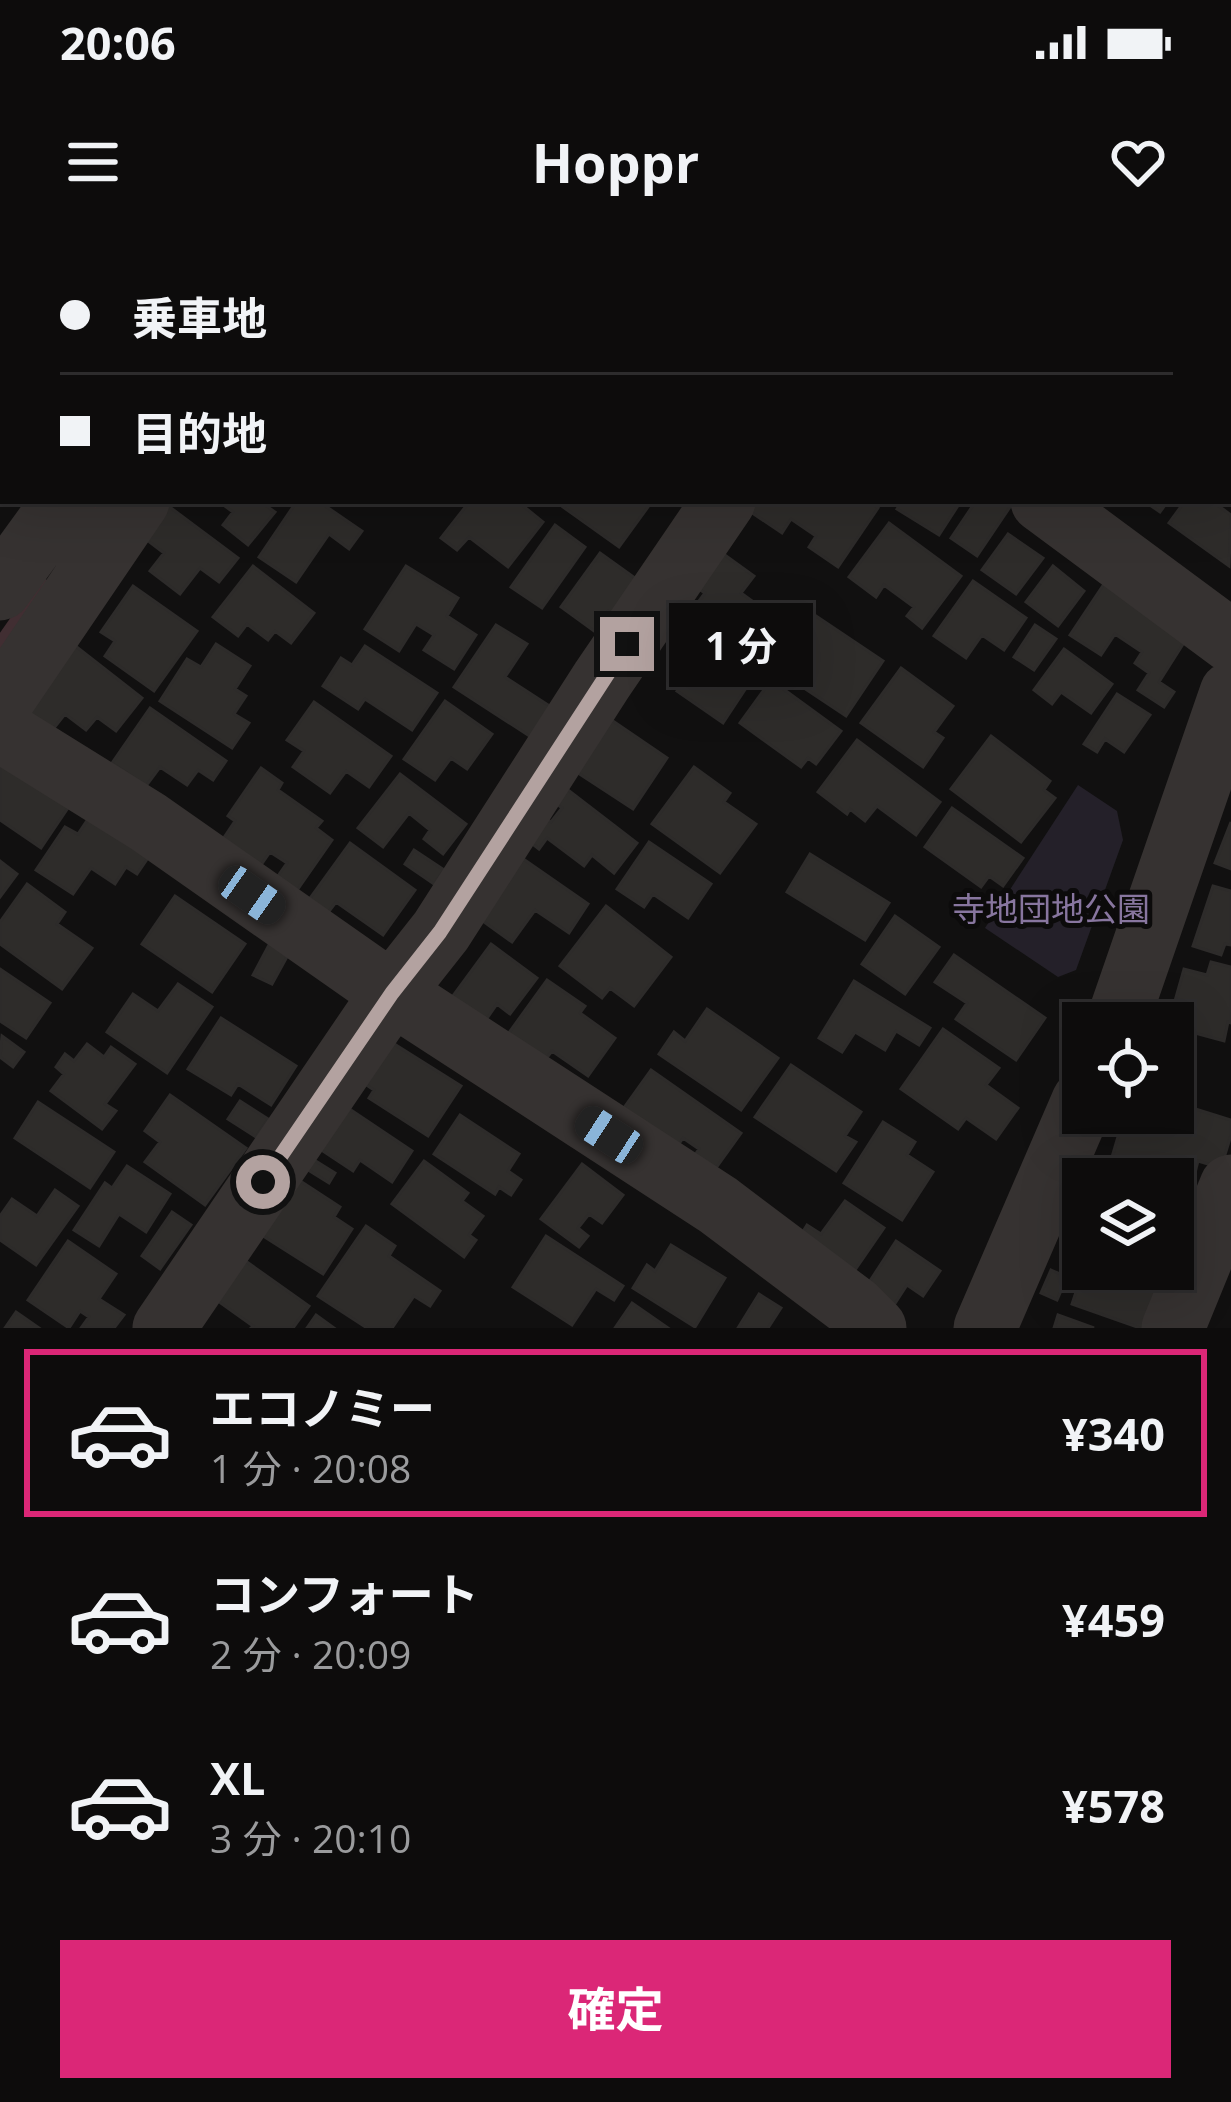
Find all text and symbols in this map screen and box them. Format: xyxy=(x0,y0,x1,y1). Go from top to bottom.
text: 20:06 xyxy=(60,12,176,73)
text: Hoppr xyxy=(532,125,699,199)
icon: menu xyxy=(60,129,126,195)
icon: heart xyxy=(1105,129,1171,195)
text: 乗車地 xyxy=(132,287,267,348)
text: 目的地 xyxy=(132,402,267,463)
callout: 1 分 xyxy=(669,602,813,686)
route end xyxy=(600,617,654,671)
text: 1 分 xyxy=(705,618,777,671)
car xyxy=(212,860,292,930)
park label: 寺地団地公園 xyxy=(952,886,1150,931)
map controls xyxy=(1062,1002,1194,1290)
button: locate xyxy=(1062,1002,1194,1134)
car xyxy=(569,1100,649,1170)
route start xyxy=(236,1155,290,1209)
button: layers xyxy=(1062,1158,1194,1290)
text: エコノミー xyxy=(210,1377,435,1438)
icon: car xyxy=(66,1379,174,1487)
text: ¥340 xyxy=(1062,1403,1165,1464)
text: 1 分 · 20:08 xyxy=(210,1441,411,1494)
text: コンフォート xyxy=(210,1563,479,1624)
icon: car xyxy=(66,1565,174,1673)
text: ¥459 xyxy=(1062,1589,1165,1650)
text: 2 分 · 20:09 xyxy=(210,1627,411,1680)
text: XL xyxy=(210,1747,265,1808)
icon: car xyxy=(66,1751,174,1859)
text: ¥578 xyxy=(1062,1775,1165,1836)
text: 3 分 · 20:10 xyxy=(210,1811,411,1864)
button: 確定 xyxy=(60,1940,1171,2078)

